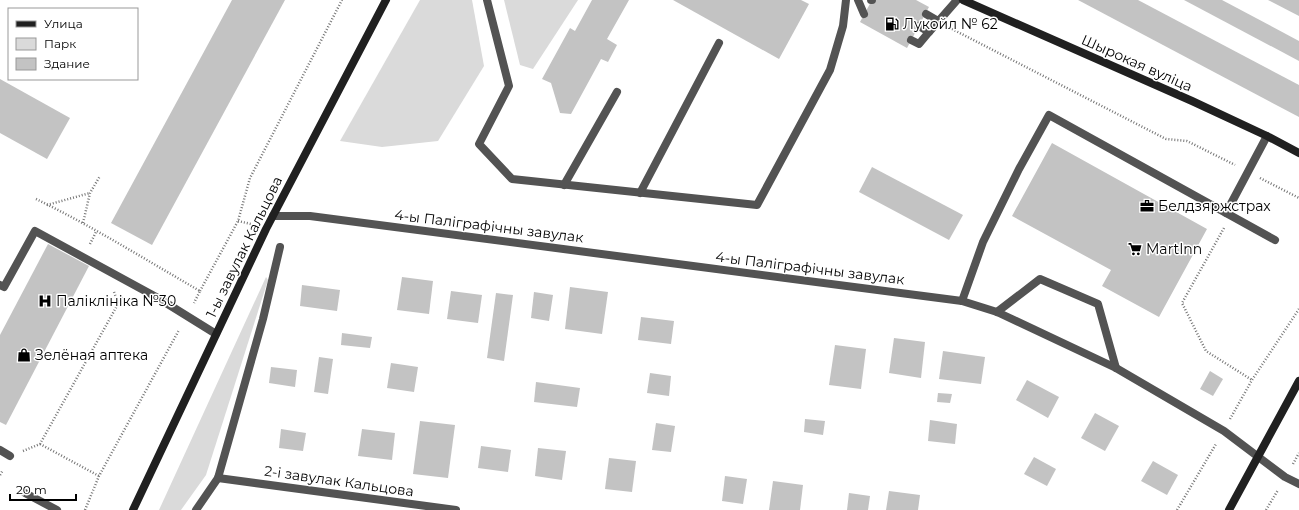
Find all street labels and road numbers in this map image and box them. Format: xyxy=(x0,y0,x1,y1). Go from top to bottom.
street label: Шырокая вуліца xyxy=(1079,30,1195,96)
street label: 1-ы завулак Кальцова xyxy=(202,173,286,321)
street label: 4-ы Паліграфічны завулак xyxy=(393,205,585,247)
street label: 4-ы Паліграфічны завулак xyxy=(714,247,906,289)
street label: 2-і завулак Кальцова xyxy=(263,462,415,500)

